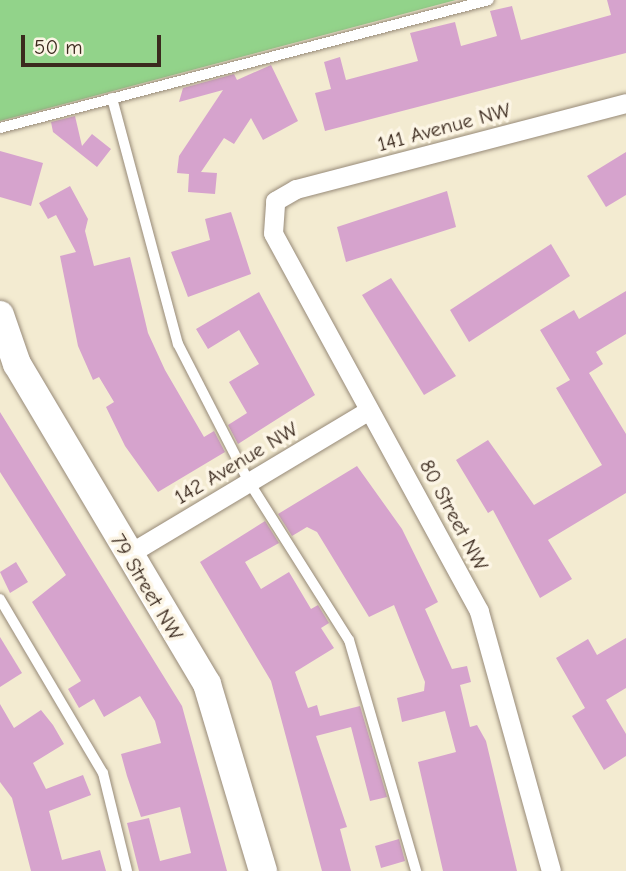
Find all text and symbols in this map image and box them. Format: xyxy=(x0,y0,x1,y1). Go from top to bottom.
scale bar xyxy=(24,21,164,65)
text: 50 m xyxy=(34,35,83,59)
street label: 141 Avenue NW xyxy=(375,97,513,157)
street label: 142 Avenue NW xyxy=(170,416,302,510)
street label: 80 Street NW xyxy=(414,455,494,575)
street label: 79 Street NW xyxy=(105,529,189,645)

